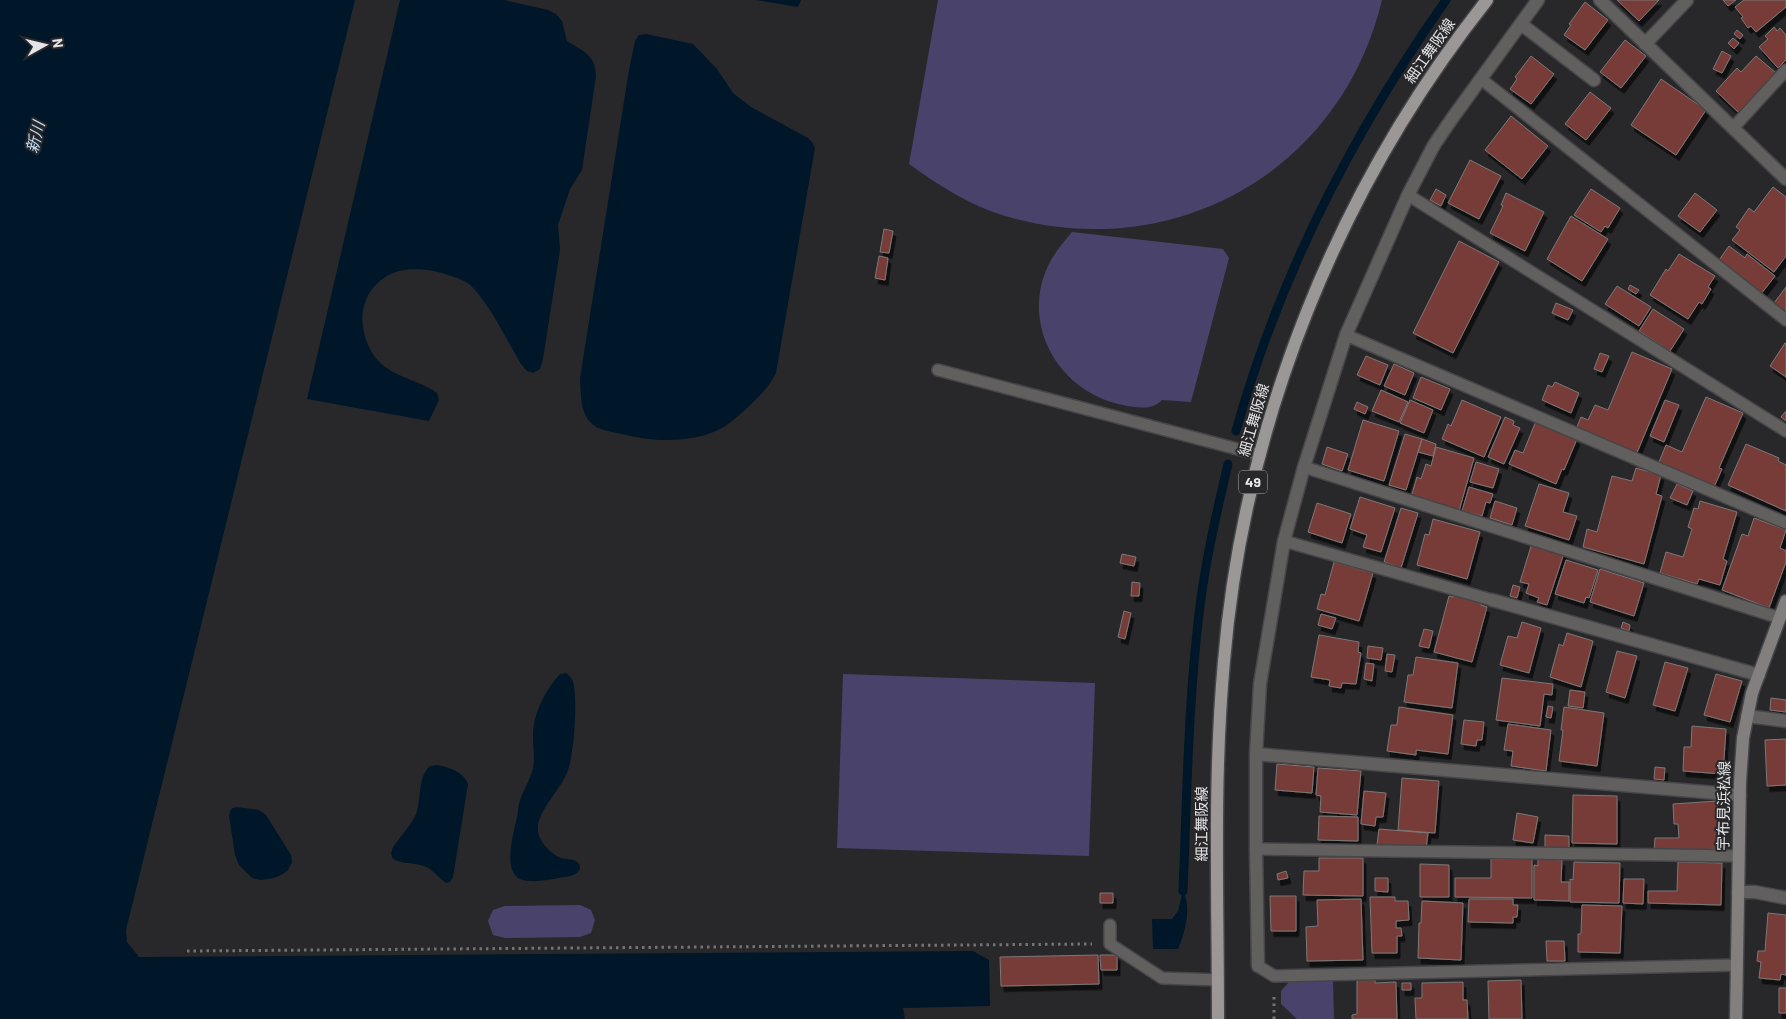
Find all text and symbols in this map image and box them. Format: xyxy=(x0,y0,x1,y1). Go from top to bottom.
street label: 細江舞阪線 xyxy=(1400,15,1458,86)
north arrow xyxy=(20,20,70,70)
text: N xyxy=(49,37,67,49)
water label: 新川 xyxy=(21,117,48,155)
street label: 細江舞阪線 xyxy=(1234,381,1272,458)
road number: 49 xyxy=(1239,471,1267,494)
street label: 宇布見浜松線 xyxy=(1713,761,1733,851)
street label: 細江舞阪線 xyxy=(1192,786,1210,862)

